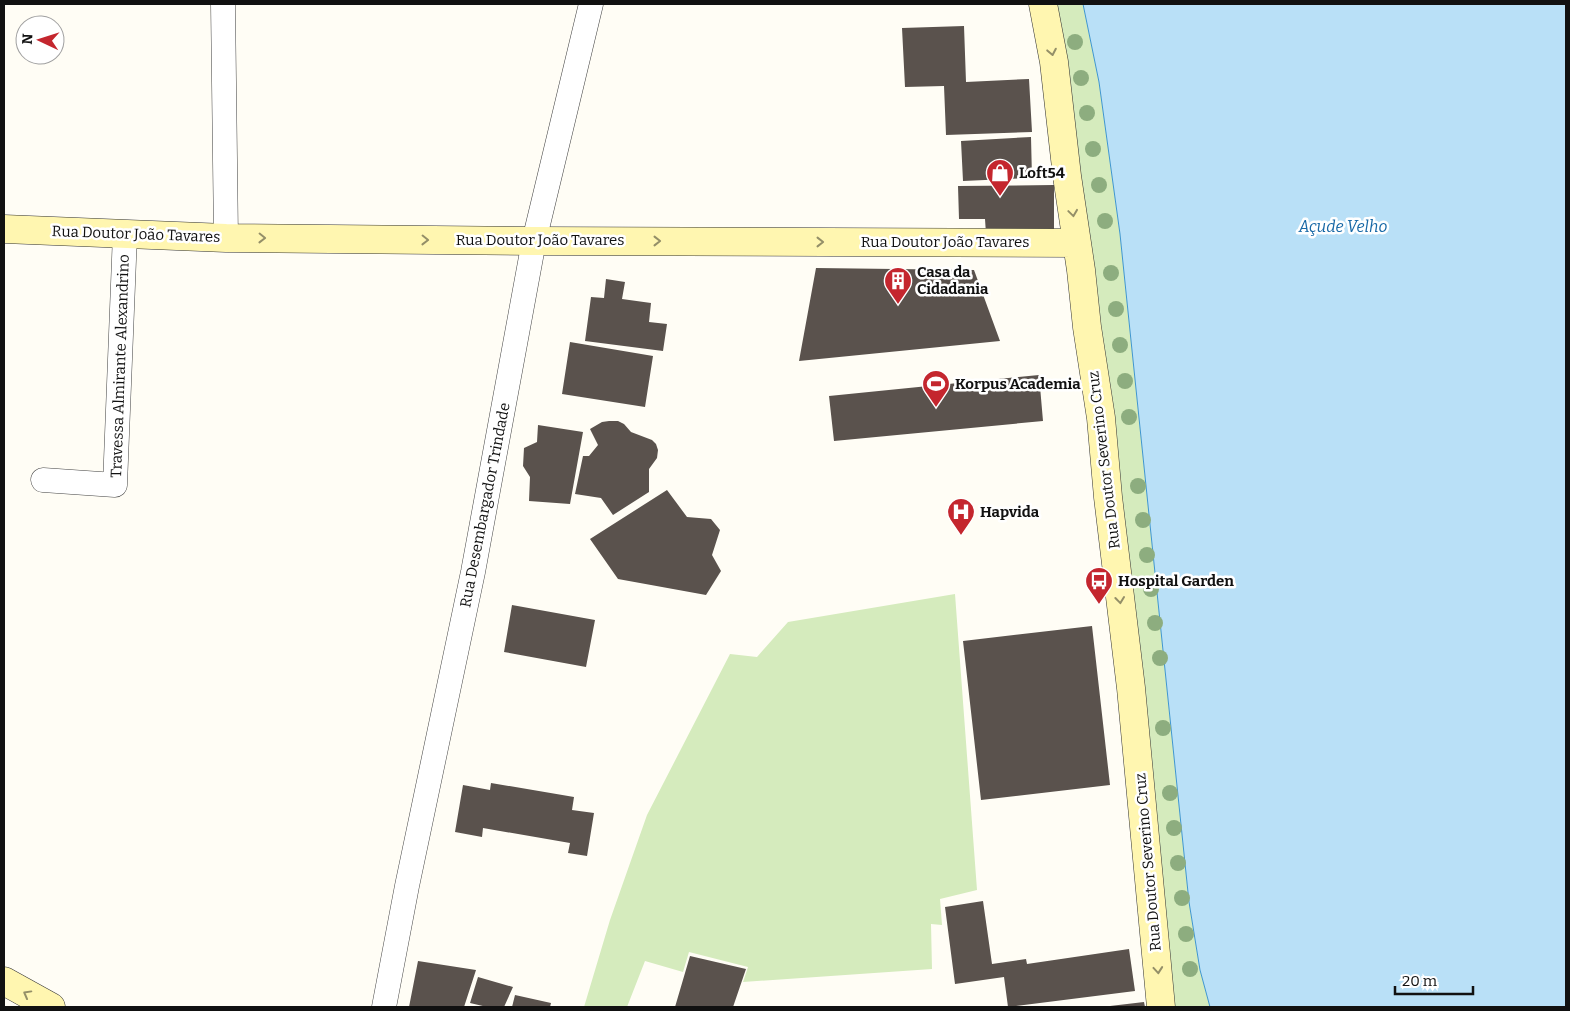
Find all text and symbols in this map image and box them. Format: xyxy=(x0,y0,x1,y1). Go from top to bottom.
north arrow xyxy=(15,15,65,65)
text: N xyxy=(19,33,36,45)
one-way arrow xyxy=(1047,47,1057,56)
shop icon: Loft54 xyxy=(985,158,1015,197)
place label: Loft54 xyxy=(1019,164,1065,182)
one-way arrow xyxy=(1067,209,1078,217)
water label: Açude Velho xyxy=(1298,217,1387,236)
street label: Rua Doutor João Tavares xyxy=(51,222,221,246)
street label: Rua Doutor João Tavares xyxy=(456,231,624,249)
one-way arrow xyxy=(259,233,267,243)
street label: Rua Doutor João Tavares xyxy=(861,233,1029,251)
one-way arrow xyxy=(421,234,429,245)
one-way arrow xyxy=(654,236,662,246)
one-way arrow xyxy=(816,237,824,247)
street label: Travessa Almirante Alexandrino xyxy=(107,254,133,478)
place label: Casa da Cidadania xyxy=(917,263,989,298)
building icon: Casa da Cidadania xyxy=(883,266,913,305)
sports icon: Korpus Academia xyxy=(921,369,951,408)
street label: Rua Doutor Severino Cruz xyxy=(1084,370,1124,550)
place label: Korpus Academia xyxy=(955,375,1081,393)
street label: Rua Desembargador Trindade xyxy=(456,401,514,609)
hospital icon: Hapvida xyxy=(946,497,976,536)
place label: Hapvida xyxy=(980,503,1040,521)
bus stop icon: Hospital Garden xyxy=(1084,566,1114,605)
place label: Hospital Garden xyxy=(1118,572,1234,590)
one-way arrow xyxy=(1114,596,1125,604)
street label: Rua Doutor Severino Cruz xyxy=(1131,772,1165,952)
scale bar xyxy=(1395,964,1472,996)
one-way arrow xyxy=(1152,967,1163,975)
text: 20 m xyxy=(1402,972,1438,990)
one-way arrow xyxy=(24,990,33,1000)

